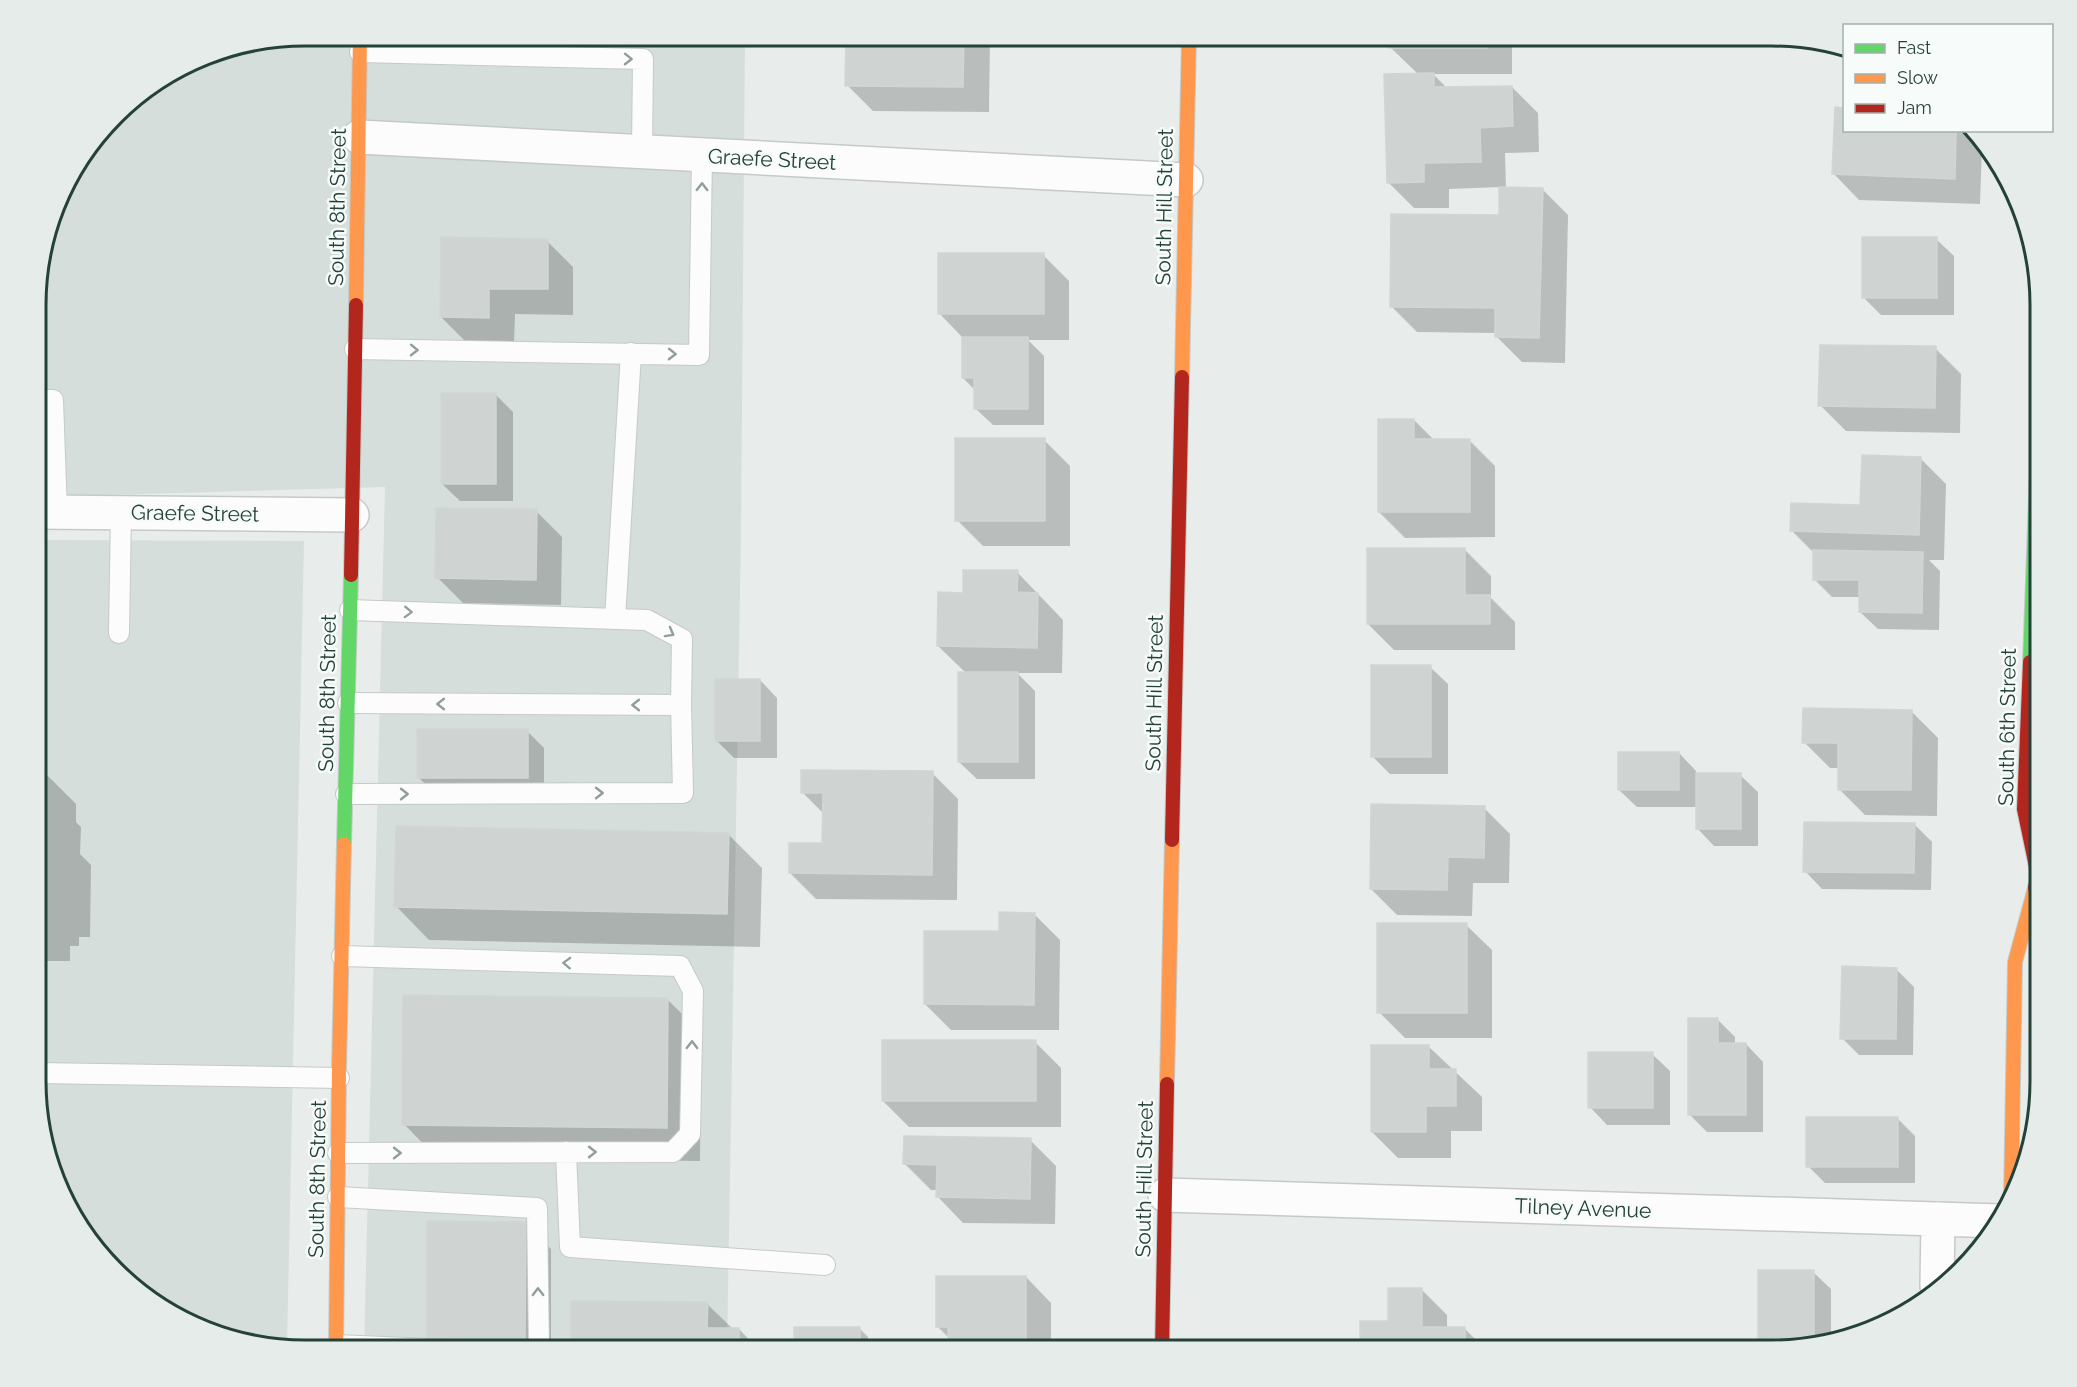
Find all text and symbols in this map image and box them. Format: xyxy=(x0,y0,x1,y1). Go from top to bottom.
legend xyxy=(1843,24,2053,132)
text: Fast xyxy=(1897,37,1931,58)
one-way arrow xyxy=(624,53,633,65)
text: Slow xyxy=(1897,67,1938,88)
text: Jam xyxy=(1897,97,1932,118)
street label: South 8th Street xyxy=(323,128,351,286)
street label: South Hill Street xyxy=(1150,128,1178,286)
street label: Graefe Street xyxy=(707,143,837,175)
one-way arrow xyxy=(695,183,708,192)
one-way arrow xyxy=(409,344,418,356)
one-way arrow xyxy=(667,348,676,360)
street label: Graefe Street xyxy=(131,499,259,527)
one-way arrow xyxy=(404,606,413,618)
street label: South 8th Street xyxy=(313,614,341,772)
street label: South Hill Street xyxy=(1140,614,1168,772)
one-way arrow xyxy=(664,626,675,637)
street label: South 6th Street xyxy=(1993,648,2021,806)
one-way arrow xyxy=(437,698,446,710)
one-way arrow xyxy=(632,699,641,711)
one-way arrow xyxy=(595,787,604,799)
one-way arrow xyxy=(400,788,409,800)
one-way arrow xyxy=(562,956,571,969)
one-way arrow xyxy=(686,1041,699,1050)
street label: South 8th Street xyxy=(303,1100,331,1258)
street label: South Hill Street xyxy=(1130,1100,1158,1258)
one-way arrow xyxy=(587,1146,596,1158)
one-way arrow xyxy=(392,1147,401,1159)
street label: Tilney Avenue xyxy=(1514,1193,1652,1223)
one-way arrow xyxy=(532,1288,544,1297)

